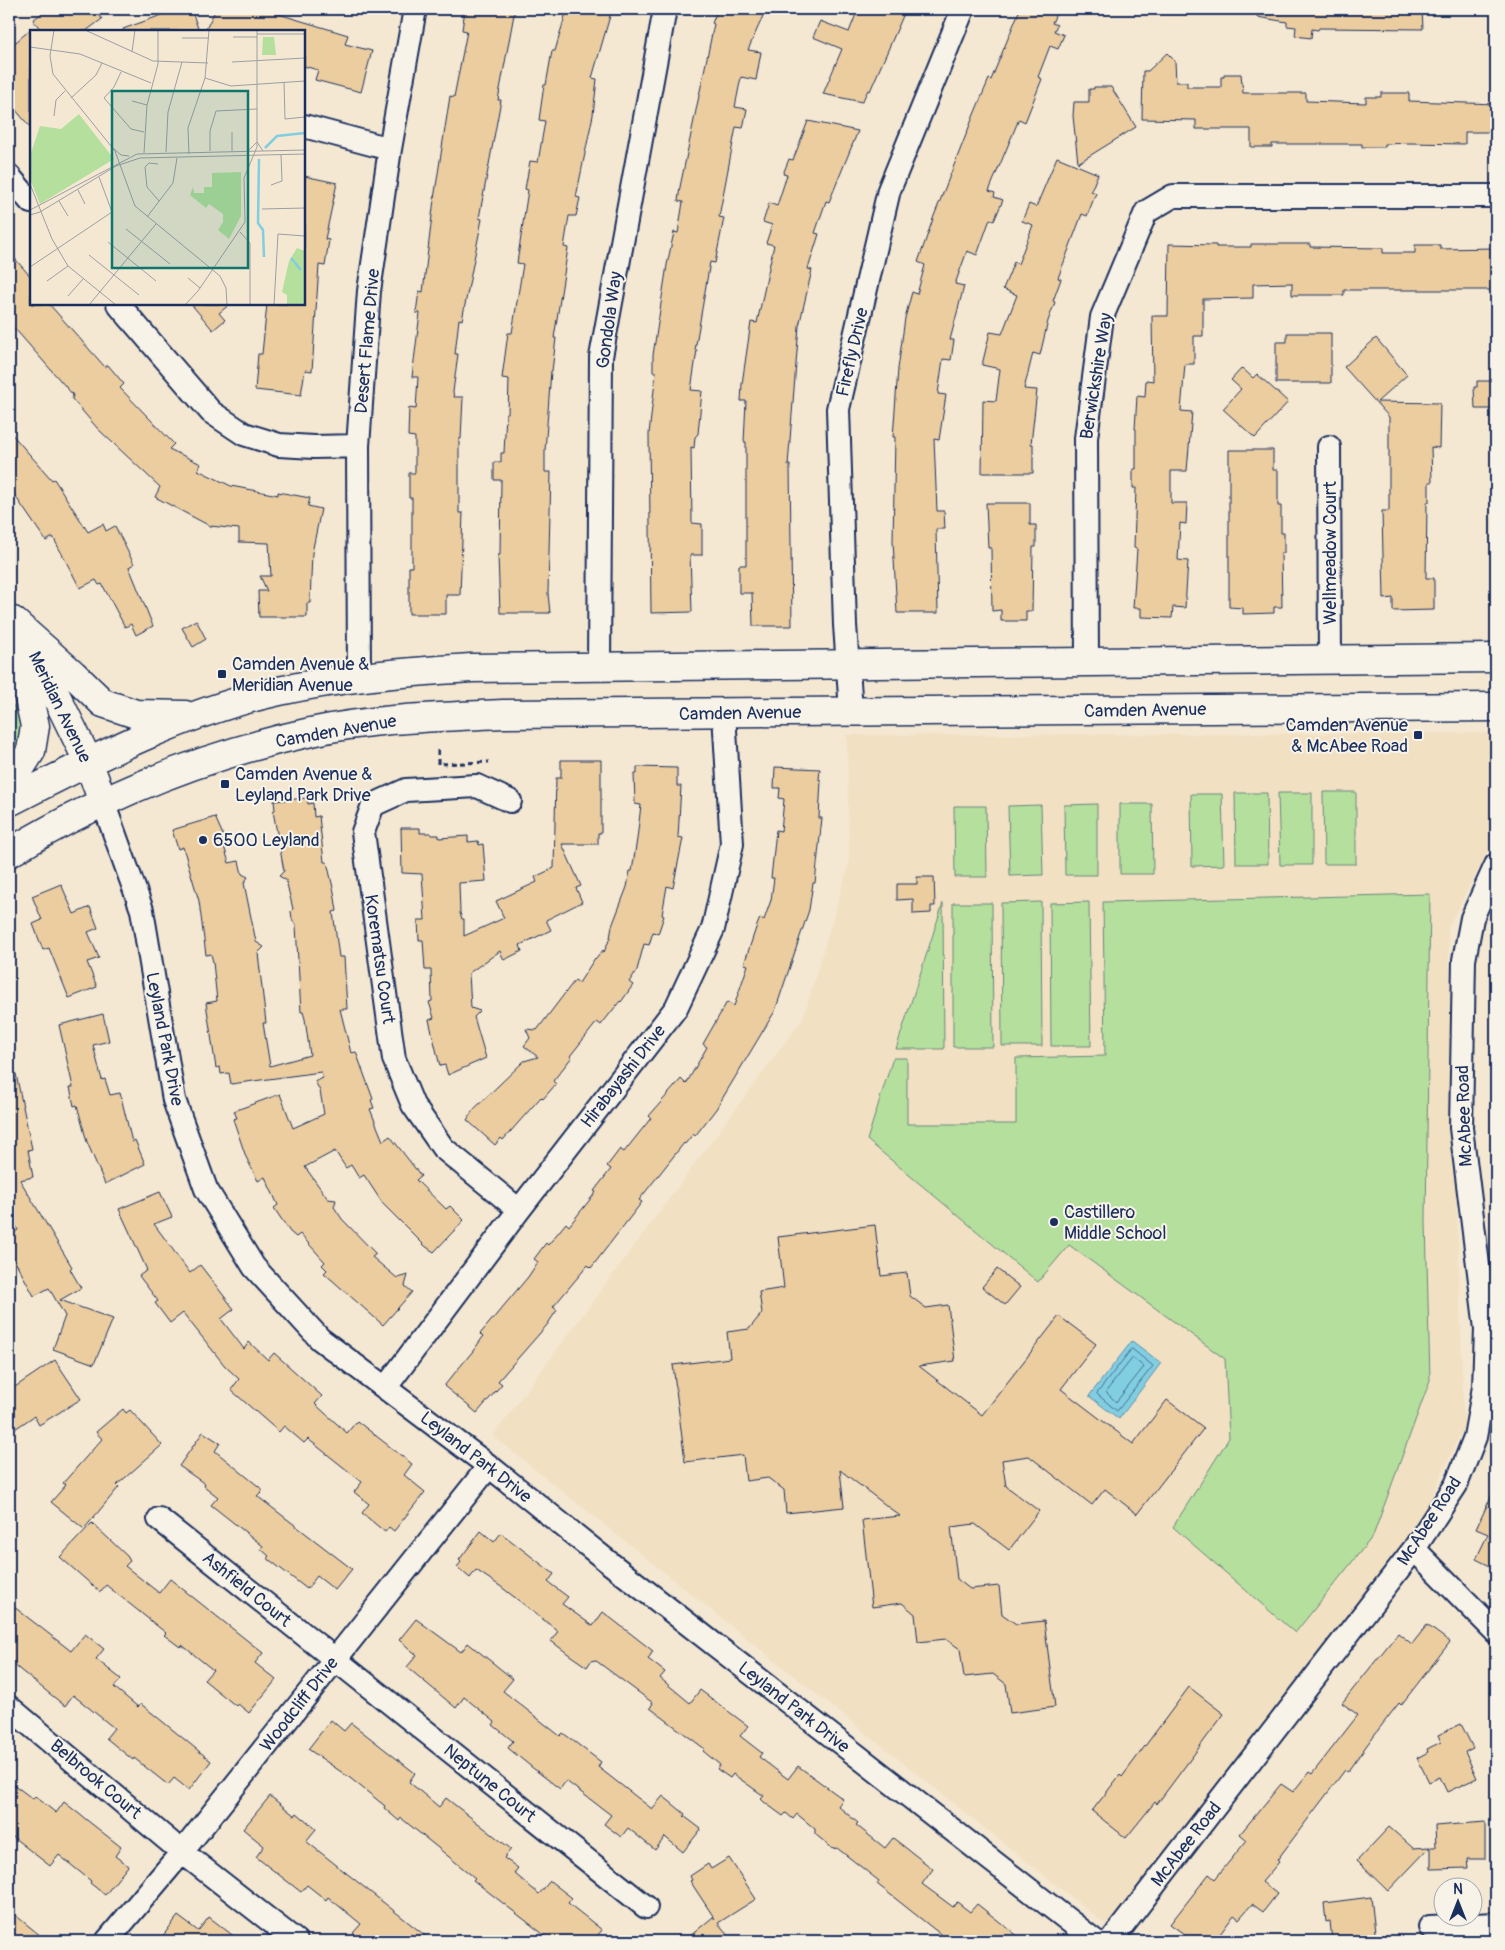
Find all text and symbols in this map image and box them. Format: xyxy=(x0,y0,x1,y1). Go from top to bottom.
inset map xyxy=(30,30,305,305)
street label: Desert Flame Drive xyxy=(350,268,385,414)
street label: Gondola Way xyxy=(591,270,628,370)
street label: Firefly Drive xyxy=(831,305,874,399)
street label: Berwickshire Way xyxy=(1075,311,1118,441)
street label: Wellmeadow Court xyxy=(1319,480,1342,625)
street label: Meridian Avenue xyxy=(23,648,96,767)
place label: Camden Avenue & Meridian Avenue xyxy=(232,653,370,697)
marker: Camden Avenue & Meridian Avenue xyxy=(216,668,228,680)
street label: Camden Avenue xyxy=(1084,698,1207,723)
street label: Camden Avenue xyxy=(679,701,802,726)
street label: Camden Avenue xyxy=(274,710,398,753)
place label: Camden Avenue & McAbee Road xyxy=(1286,714,1408,758)
marker: Camden Avenue & McAbee Road xyxy=(1412,729,1424,741)
place label: Camden Avenue & Leyland Park Drive xyxy=(235,763,373,807)
marker: Camden Avenue & Leyland Park Drive xyxy=(219,778,231,790)
place label: 6500 Leyland xyxy=(213,829,320,852)
marker: 6500 Leyland xyxy=(197,834,209,846)
street label: Korematsu Court xyxy=(359,893,400,1026)
street label: Leyland Park Drive xyxy=(140,970,189,1108)
street label: Hirabayashi Drive xyxy=(576,1020,671,1133)
street label: McAbee Road xyxy=(1451,1065,1478,1167)
place label: Castillero Middle School xyxy=(1064,1201,1167,1245)
marker: Castillero Middle School xyxy=(1048,1216,1060,1228)
street label: Leyland Park Drive xyxy=(415,1407,536,1508)
street label: McAbee Road xyxy=(1392,1472,1467,1570)
street label: Ashfield Court xyxy=(197,1546,296,1633)
street label: Woodcliff Drive xyxy=(255,1652,344,1756)
street label: Leyland Park Drive xyxy=(733,1657,854,1758)
street label: Belbrook Court xyxy=(45,1734,147,1825)
street label: Neptune Court xyxy=(439,1739,541,1828)
street label: McAbee Road xyxy=(1146,1797,1227,1891)
north arrow xyxy=(1432,1878,1482,1928)
text: N xyxy=(1453,1881,1463,1898)

